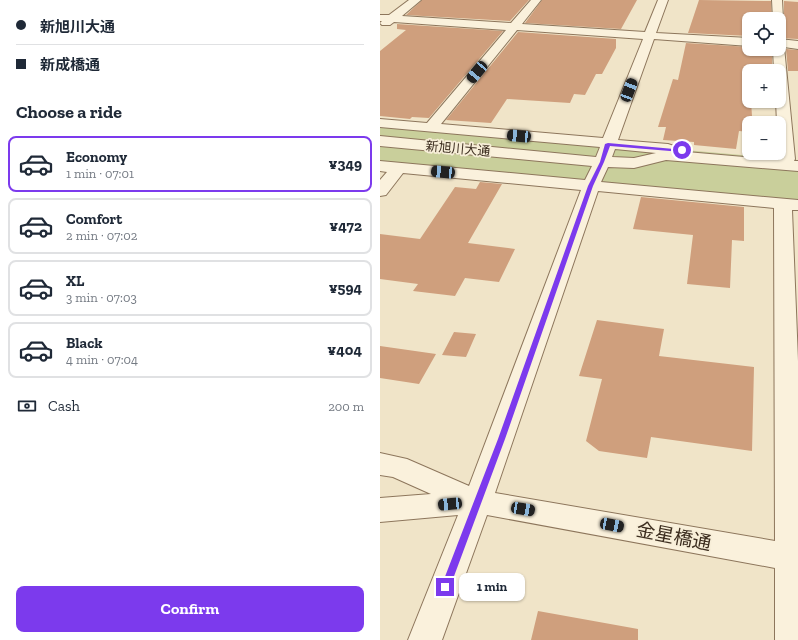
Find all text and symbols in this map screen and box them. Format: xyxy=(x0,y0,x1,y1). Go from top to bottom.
map controls xyxy=(742,12,786,160)
button: locate xyxy=(742,12,786,56)
text: 新旭川大通 xyxy=(40,18,115,36)
text: 新成橋通 xyxy=(40,56,100,74)
car xyxy=(465,59,489,85)
button: + xyxy=(742,64,786,108)
car xyxy=(619,77,639,103)
text: Choose a ride xyxy=(16,101,122,123)
button: − xyxy=(742,116,786,160)
car xyxy=(507,129,531,143)
street label: 新旭川大通 xyxy=(425,138,491,159)
route start xyxy=(673,141,691,159)
icon: car xyxy=(18,146,54,182)
text: Economy xyxy=(66,148,127,166)
text: ¥349 xyxy=(329,155,362,173)
car xyxy=(431,165,455,179)
text: 1 min · 07:01 xyxy=(66,166,134,181)
icon: car xyxy=(18,208,54,244)
text: Comfort xyxy=(66,210,122,228)
text: ¥472 xyxy=(329,217,362,235)
text: 2 min · 07:02 xyxy=(66,228,137,243)
icon: car xyxy=(18,270,54,306)
text: XL xyxy=(66,272,84,290)
text: ¥594 xyxy=(329,279,362,297)
text: 3 min · 07:03 xyxy=(66,290,137,305)
icon: car xyxy=(18,332,54,368)
text: Black xyxy=(66,334,103,352)
text: ¥404 xyxy=(327,341,362,359)
text: 4 min · 07:04 xyxy=(66,352,138,367)
icon: cash xyxy=(16,395,38,417)
text: Cash xyxy=(48,397,80,415)
text: 200 m xyxy=(328,399,364,414)
car xyxy=(438,497,462,511)
car xyxy=(510,501,536,517)
car xyxy=(599,517,625,533)
street label: 金星橋通 xyxy=(634,518,713,555)
callout: 1 min xyxy=(459,573,525,601)
route end xyxy=(436,578,454,596)
text: 1 min xyxy=(477,579,507,594)
button: Confirm xyxy=(16,586,364,632)

